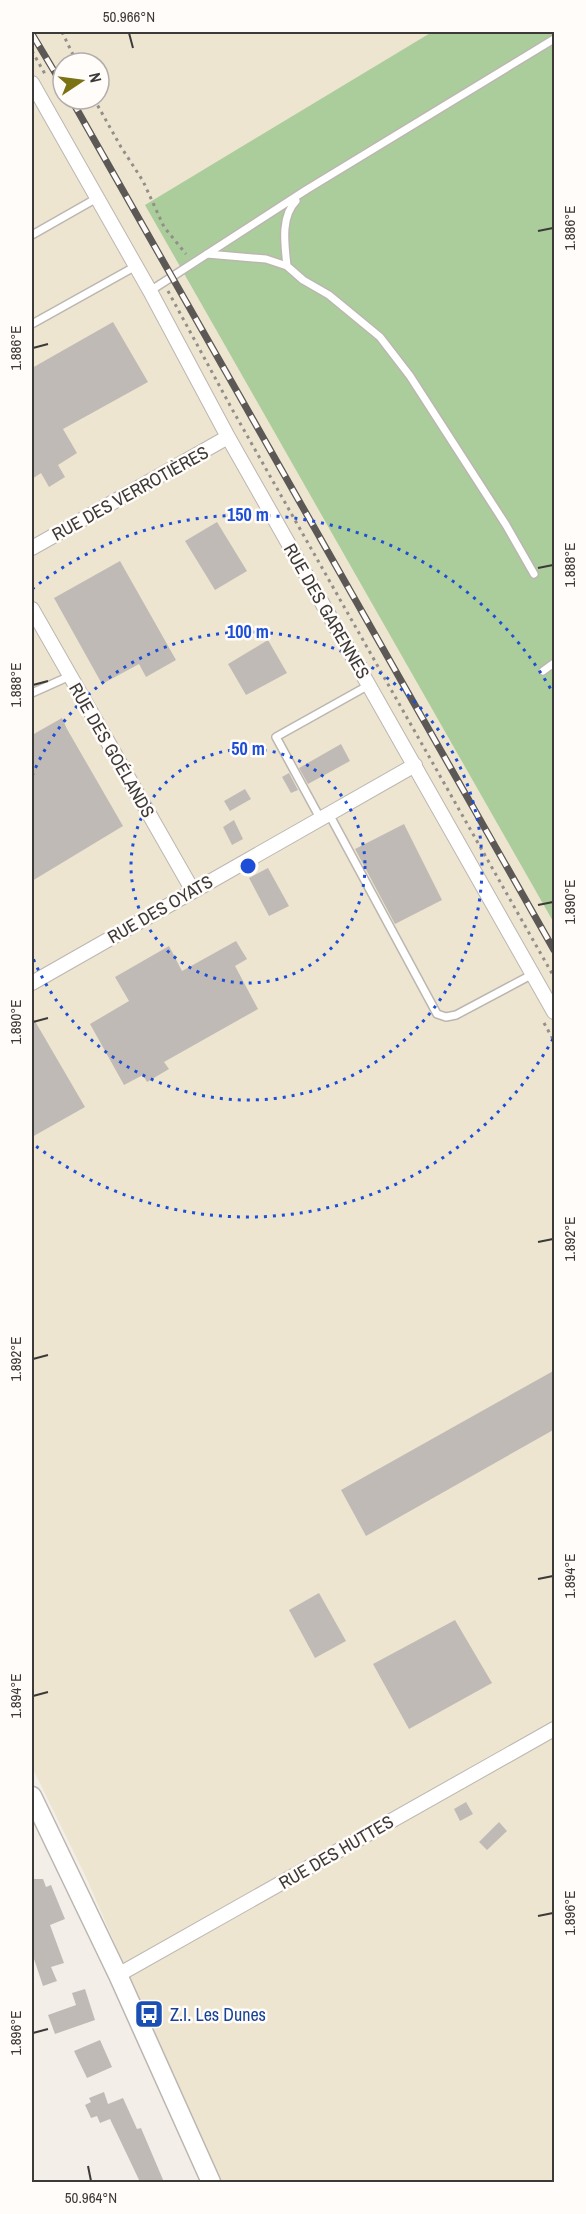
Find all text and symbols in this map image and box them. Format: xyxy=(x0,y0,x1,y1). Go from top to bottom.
text: 50.966°N xyxy=(103,6,155,27)
north arrow xyxy=(51,51,111,111)
text: N xyxy=(84,71,107,85)
text: 1.886°E xyxy=(559,206,580,251)
text: 1.886°E xyxy=(5,326,26,371)
street label: RUE DES VERROTIÈRES xyxy=(47,439,213,546)
text: 150 m xyxy=(227,502,269,527)
street label: RUE DES GARENNES xyxy=(278,539,376,683)
text: 1.888°E xyxy=(559,543,580,588)
text: 100 m xyxy=(227,619,269,644)
text: 1.888°E xyxy=(5,663,26,708)
street label: RUE DES GOÉLANDS xyxy=(63,678,161,822)
text: 50 m xyxy=(231,736,265,761)
centre of rings xyxy=(238,856,258,876)
street label: RUE DES OYATS xyxy=(103,869,217,949)
text: 1.890°E xyxy=(559,880,580,925)
text: 1.890°E xyxy=(5,1000,26,1045)
text: 1.892°E xyxy=(559,1217,580,1262)
text: 1.892°E xyxy=(5,1337,26,1382)
text: 1.894°E xyxy=(559,1554,580,1599)
text: 1.894°E xyxy=(5,1674,26,1719)
street label: RUE DES HUTTES xyxy=(274,1809,398,1895)
text: 1.896°E xyxy=(559,1891,580,1936)
bus stop icon: Z.I. Les Dunes xyxy=(133,1998,165,2030)
place label: Z.I. Les Dunes xyxy=(170,2002,266,2027)
text: 1.896°E xyxy=(5,2011,26,2056)
text: 50.964°N xyxy=(65,2187,117,2208)

